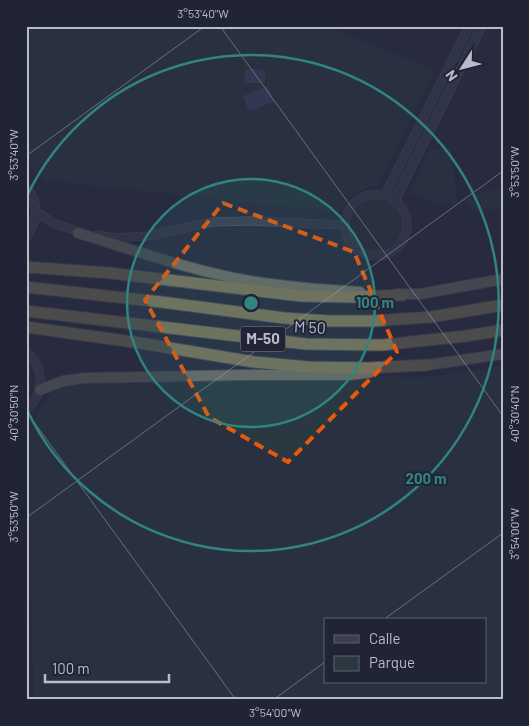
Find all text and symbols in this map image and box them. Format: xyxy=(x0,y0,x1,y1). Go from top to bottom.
text: 3°53'40"W xyxy=(177,6,229,20)
north arrow xyxy=(436,42,486,92)
text: N xyxy=(441,67,461,85)
text: 3°53'40"W xyxy=(6,129,20,181)
text: 3°53'50"W xyxy=(507,146,521,198)
text: 100 m xyxy=(356,293,394,311)
centre of rings xyxy=(242,294,260,312)
street label: M 50 xyxy=(294,316,326,337)
road number: M-50 xyxy=(240,326,286,352)
text: 40°30'50"N xyxy=(6,385,20,441)
text: 40°30'40"N xyxy=(507,385,521,443)
text: 200 m xyxy=(405,469,447,487)
text: 3°53'50"W xyxy=(6,491,20,543)
text: 3°54'00"W xyxy=(507,507,521,560)
legend xyxy=(324,618,486,684)
text: Calle xyxy=(369,629,401,647)
scale bar xyxy=(45,651,169,683)
text: Parque xyxy=(369,653,415,671)
text: 100 m xyxy=(52,659,90,677)
text: 3°54'00"W xyxy=(249,705,302,719)

